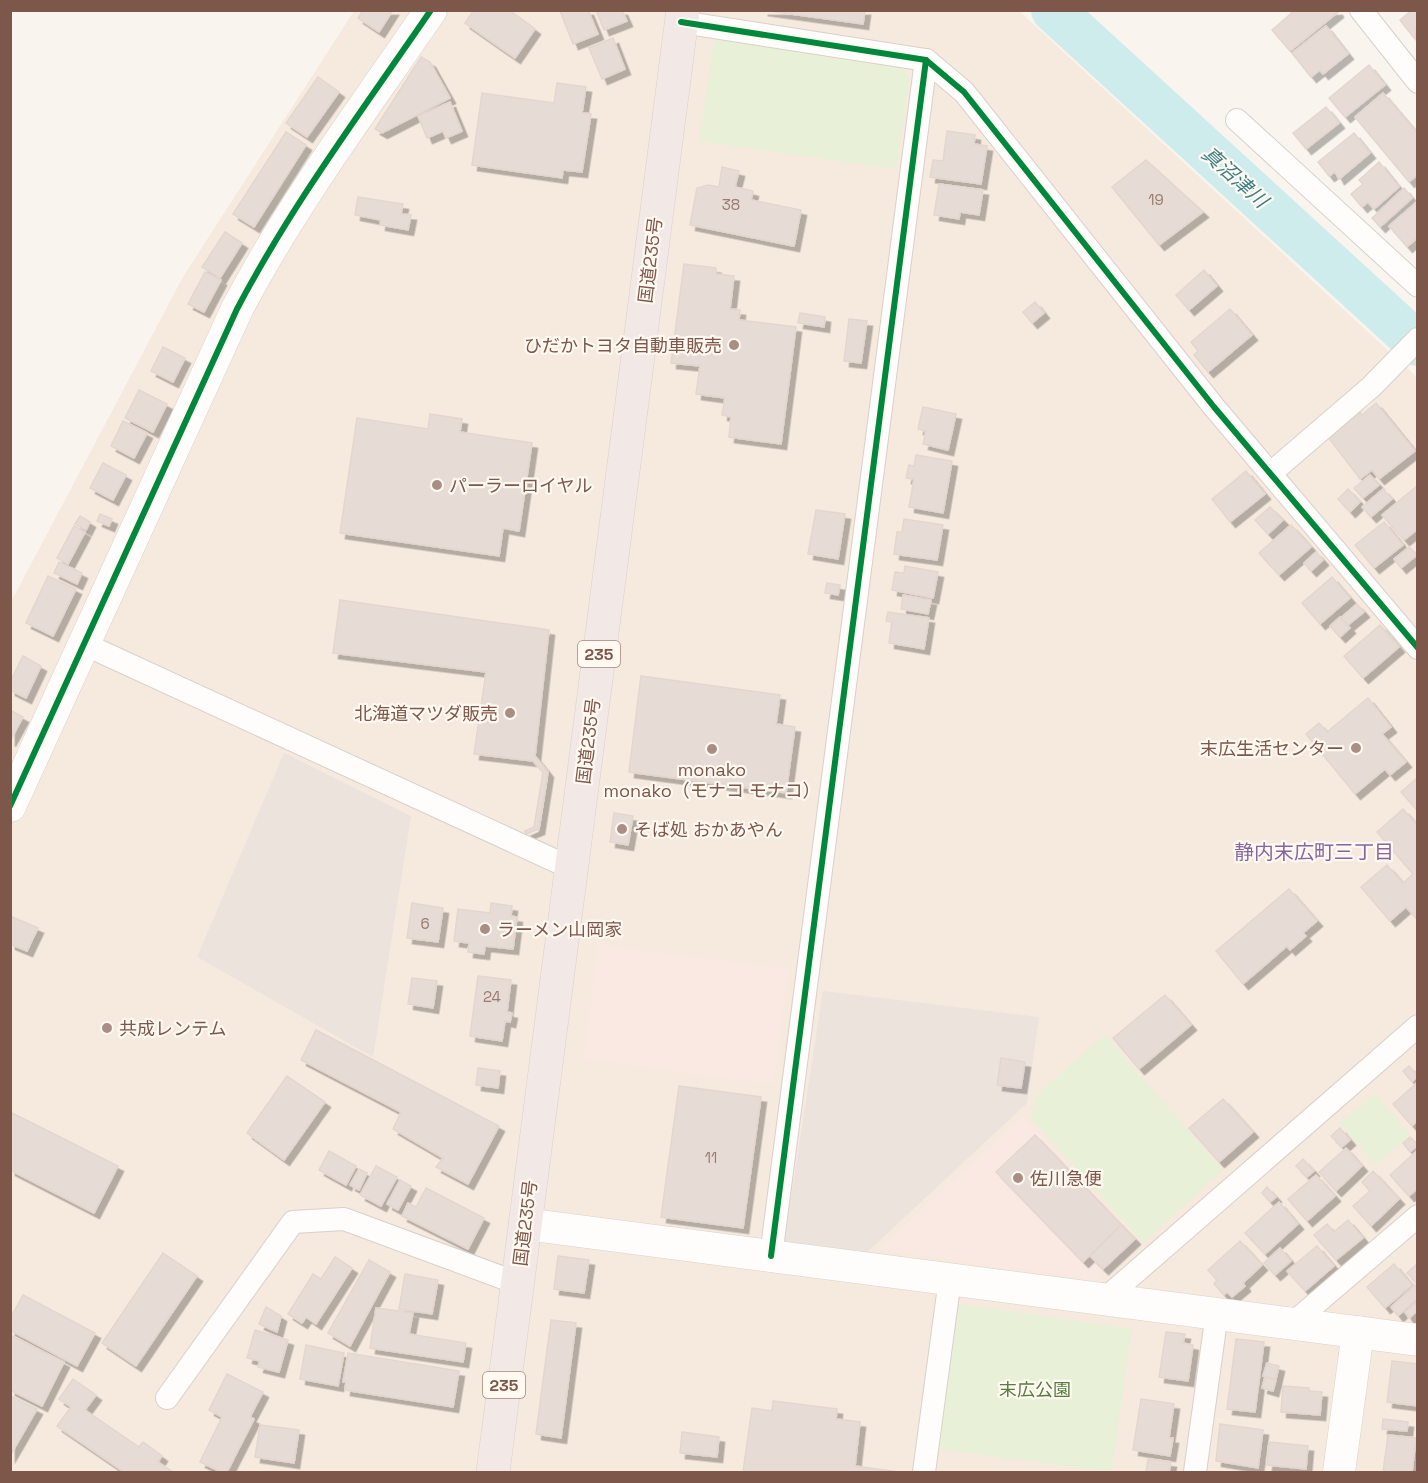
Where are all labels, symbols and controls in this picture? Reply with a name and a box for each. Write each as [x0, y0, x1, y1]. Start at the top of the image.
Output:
water label: 真沼津川 [1197, 141, 1275, 215]
house number: 19 [1148, 190, 1164, 209]
house number: 38 [722, 195, 740, 214]
street label: 国道235号 [633, 216, 667, 304]
place label: ひだかトヨタ自動車販売 [524, 334, 722, 357]
marker: ひだかトヨタ自動車販売 [727, 338, 741, 352]
place label: パーラーロイヤル [449, 474, 592, 497]
marker: パーラーロイヤル [430, 478, 444, 492]
road number: 235 [578, 641, 620, 667]
street label: 国道235号 [571, 697, 605, 785]
place label: 北海道マツダ販売 [354, 702, 498, 725]
marker: 北海道マツダ販売 [503, 706, 517, 720]
place label: 末広生活センター [1200, 737, 1344, 760]
marker: 末広生活センター [1349, 741, 1363, 755]
marker: monako monako（モナコ モナコ） [705, 742, 719, 756]
place label: monako monako（モナコ モナコ） [604, 758, 820, 802]
place label: そば処 おかあやん [634, 818, 783, 841]
marker: そば処 おかあやん [615, 822, 629, 836]
district label: 静内末広町三丁目 [1234, 839, 1394, 865]
house number: 6 [420, 914, 430, 933]
place label: ラーメン山岡家 [497, 918, 622, 941]
marker: ラーメン山岡家 [478, 922, 492, 936]
house number: 24 [483, 987, 501, 1006]
place label: 共成レンテム [119, 1017, 226, 1040]
marker: 共成レンテム [100, 1021, 114, 1035]
house number: 11 [705, 1148, 717, 1167]
place label: 佐川急便 [1030, 1167, 1102, 1190]
marker: 佐川急便 [1011, 1171, 1025, 1185]
street label: 国道235号 [508, 1179, 542, 1267]
road number: 235 [483, 1372, 525, 1398]
park label: 末広公園 [999, 1378, 1071, 1401]

